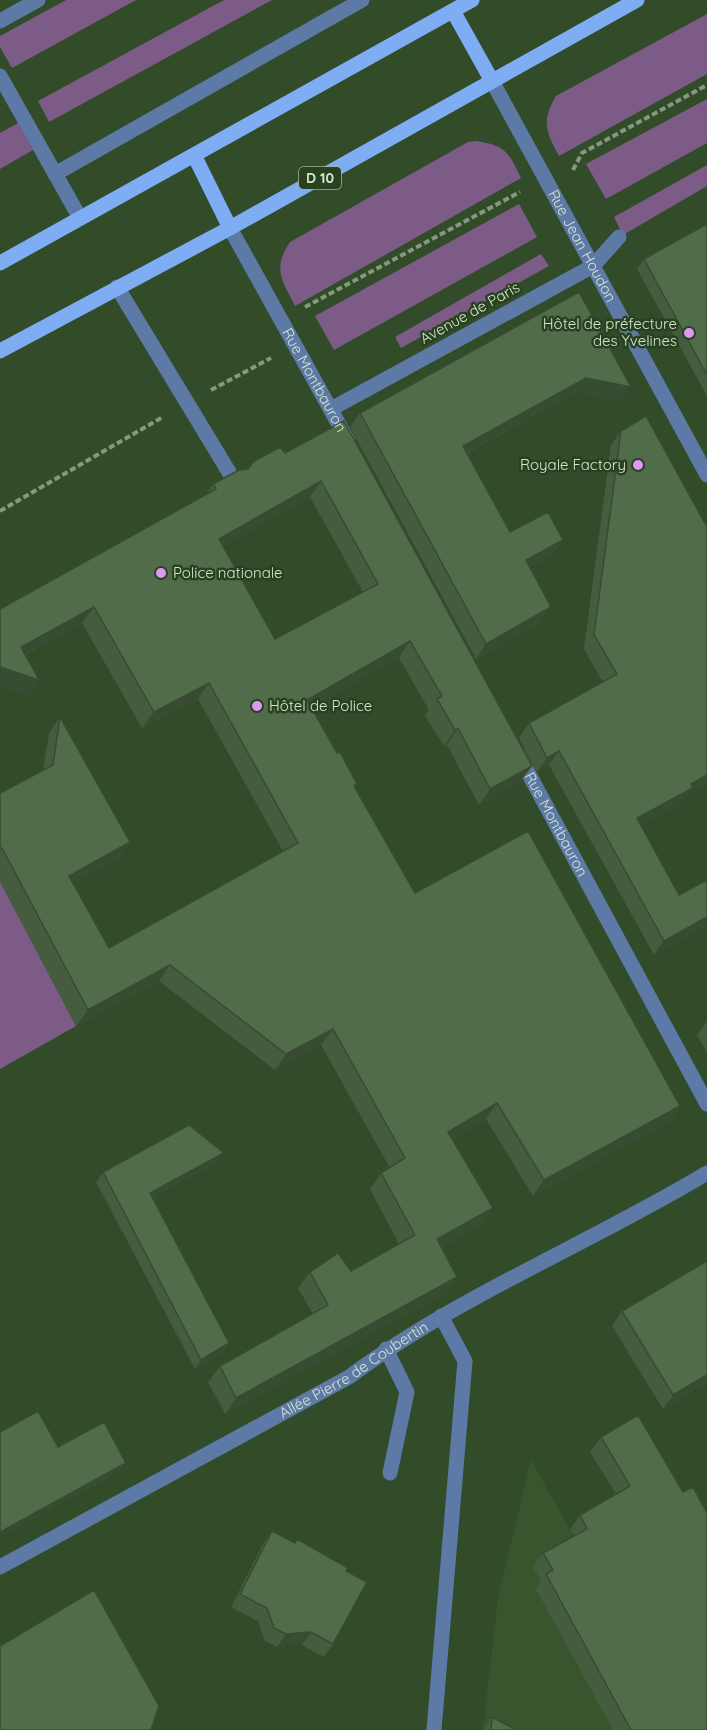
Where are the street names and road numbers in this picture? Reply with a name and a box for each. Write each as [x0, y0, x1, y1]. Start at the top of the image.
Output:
road number: D 10 [299, 167, 341, 189]
street label: Rue Jean Houdon [544, 186, 621, 305]
street label: Avenue de Paris [417, 277, 523, 348]
street label: Rue Montbauron [278, 325, 351, 435]
street label: Rue Montbauron [521, 769, 592, 880]
street label: Allée Pierre de Coubertin [276, 1317, 431, 1422]

